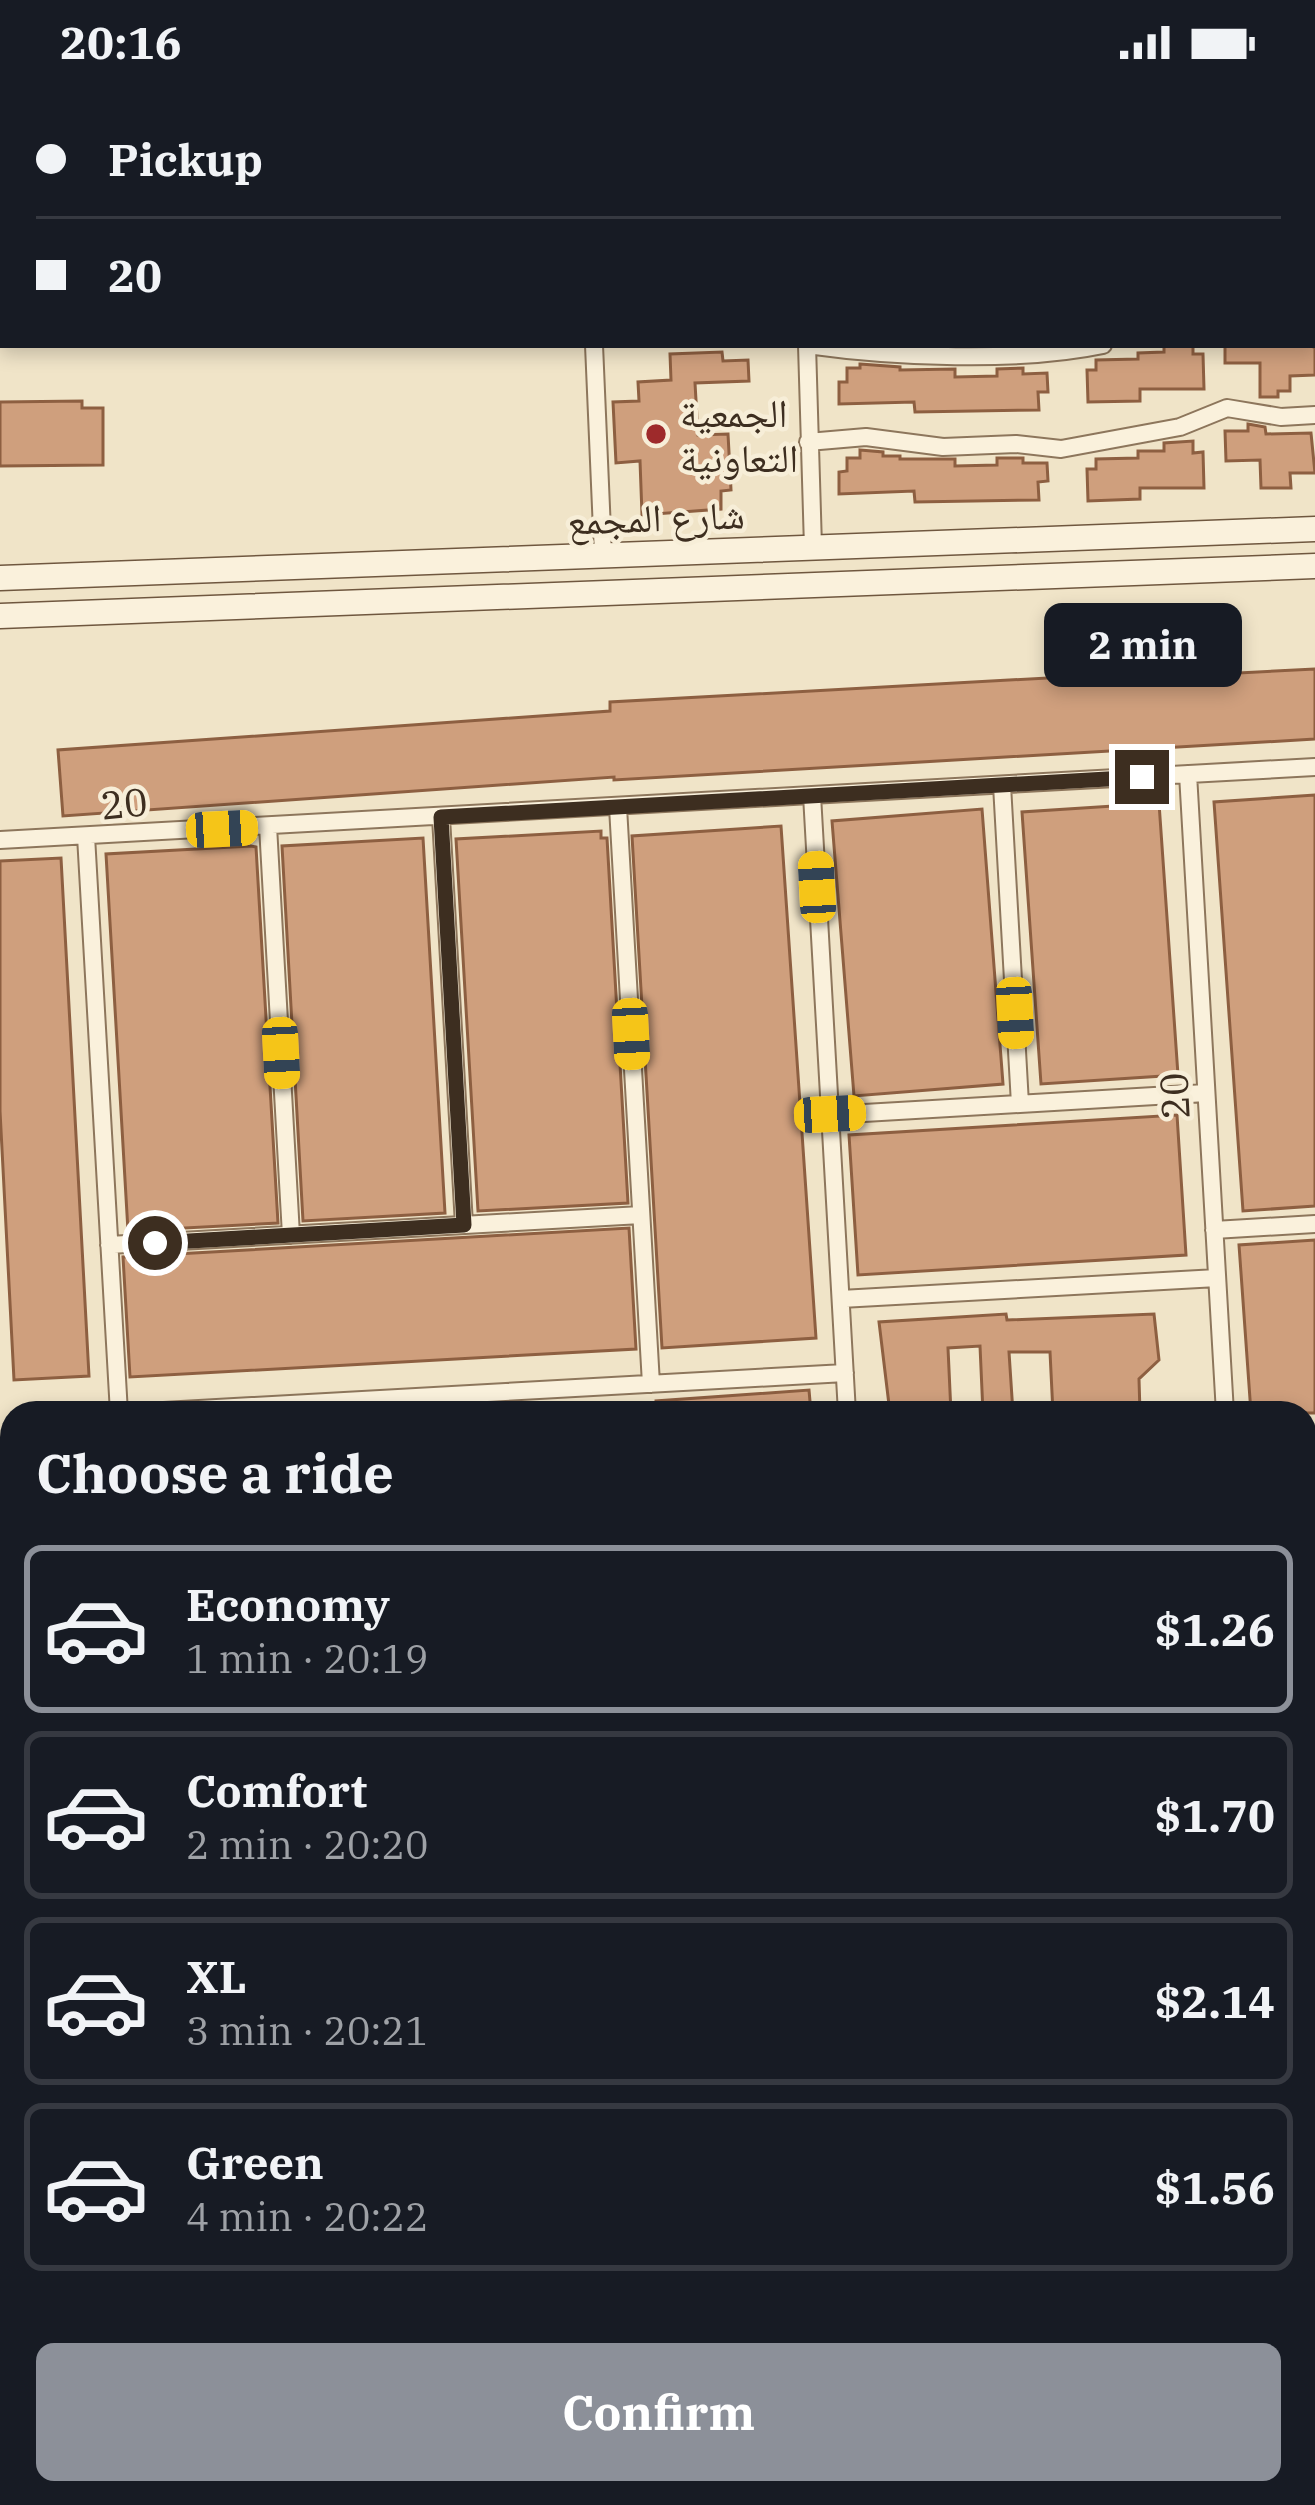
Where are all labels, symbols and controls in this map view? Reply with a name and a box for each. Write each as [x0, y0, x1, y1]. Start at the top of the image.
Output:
text: 20:16 [60, 13, 182, 71]
text: Pickup [108, 130, 263, 188]
text: 20 [108, 246, 162, 304]
place label: الجمعية التعاونية [680, 387, 798, 483]
marker: الجمعية التعاونية [643, 421, 669, 447]
street label: شارع المجمع [566, 488, 746, 547]
callout: 2 min [1043, 603, 1241, 687]
text: 2 min [1088, 619, 1198, 670]
route end [1115, 750, 1169, 804]
street label: 20 [98, 775, 150, 831]
car [185, 809, 259, 849]
car [797, 850, 837, 924]
car [995, 976, 1035, 1050]
car [611, 997, 651, 1071]
car [261, 1016, 301, 1090]
street label: 20 [1147, 1071, 1201, 1121]
car [793, 1094, 867, 1134]
route start [128, 1216, 182, 1270]
text: Choose a ride [36, 1438, 394, 1508]
icon: car [42, 1575, 150, 1683]
text: Economy [186, 1575, 390, 1633]
text: $1.26 [1155, 1600, 1275, 1658]
text: 1 min · 20:19 [186, 1633, 428, 1684]
icon: car [42, 1761, 150, 1869]
text: Comfort [186, 1761, 367, 1819]
text: $1.70 [1155, 1786, 1275, 1844]
text: 2 min · 20:20 [186, 1819, 428, 1870]
icon: car [42, 1947, 150, 2055]
text: XL [186, 1947, 247, 2005]
text: $2.14 [1155, 1972, 1275, 2030]
text: 3 min · 20:21 [186, 2005, 428, 2056]
icon: car [42, 2133, 150, 2241]
text: Green [186, 2133, 324, 2191]
text: $1.56 [1155, 2158, 1275, 2216]
text: 4 min · 20:22 [186, 2191, 428, 2242]
button: Confirm [36, 2343, 1281, 2481]

